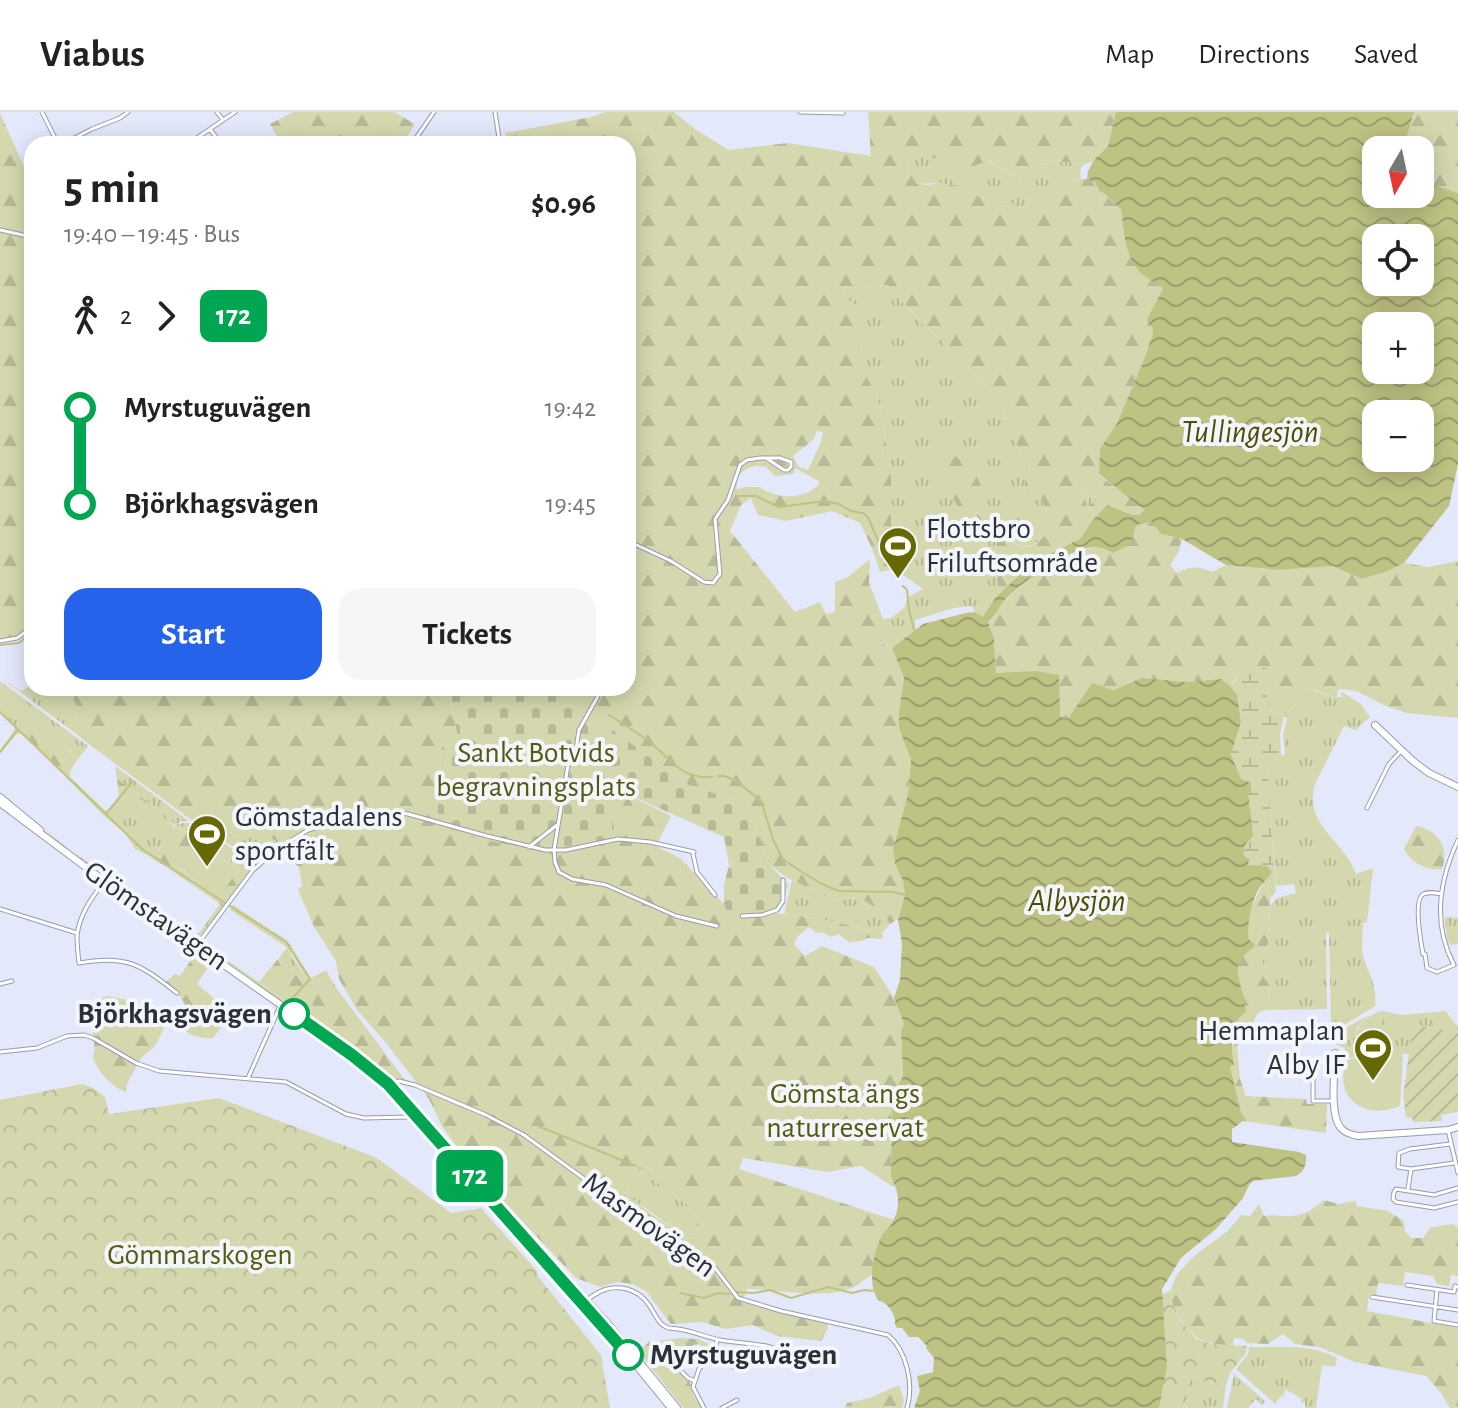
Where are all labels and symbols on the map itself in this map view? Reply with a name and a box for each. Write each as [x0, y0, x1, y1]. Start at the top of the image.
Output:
north arrow [1362, 136, 1434, 208]
water label: Tullingesjön [1181, 416, 1319, 448]
place label: Flottsbro Friluftsområde [926, 514, 1098, 578]
sports icon: Flottsbro Friluftsområde [877, 525, 919, 580]
park label: Sankt Botvids begravningsplats [436, 738, 636, 802]
place label: Gömstadalens sportfält [235, 802, 403, 866]
sports icon: Gömstadalens sportfält [186, 813, 228, 868]
street label: Glömstavägen [79, 856, 233, 976]
water label: Albysjön [1027, 885, 1126, 917]
place label: Björkhagsvägen [77, 999, 272, 1029]
marker: Björkhagsvägen [279, 999, 309, 1029]
place label: Hemmaplan Alby IF [1198, 1016, 1346, 1080]
sports icon: Hemmaplan Alby IF [1352, 1027, 1394, 1082]
park label: Gömsta ängs naturreservat [766, 1079, 924, 1143]
line badge: 172 [424, 1150, 516, 1202]
street label: Masmovägen [577, 1167, 721, 1283]
park label: Gömmarskogen [107, 1240, 293, 1270]
marker: Myrstuguvägen [613, 1340, 643, 1370]
place label: Myrstuguvägen [650, 1340, 837, 1370]

